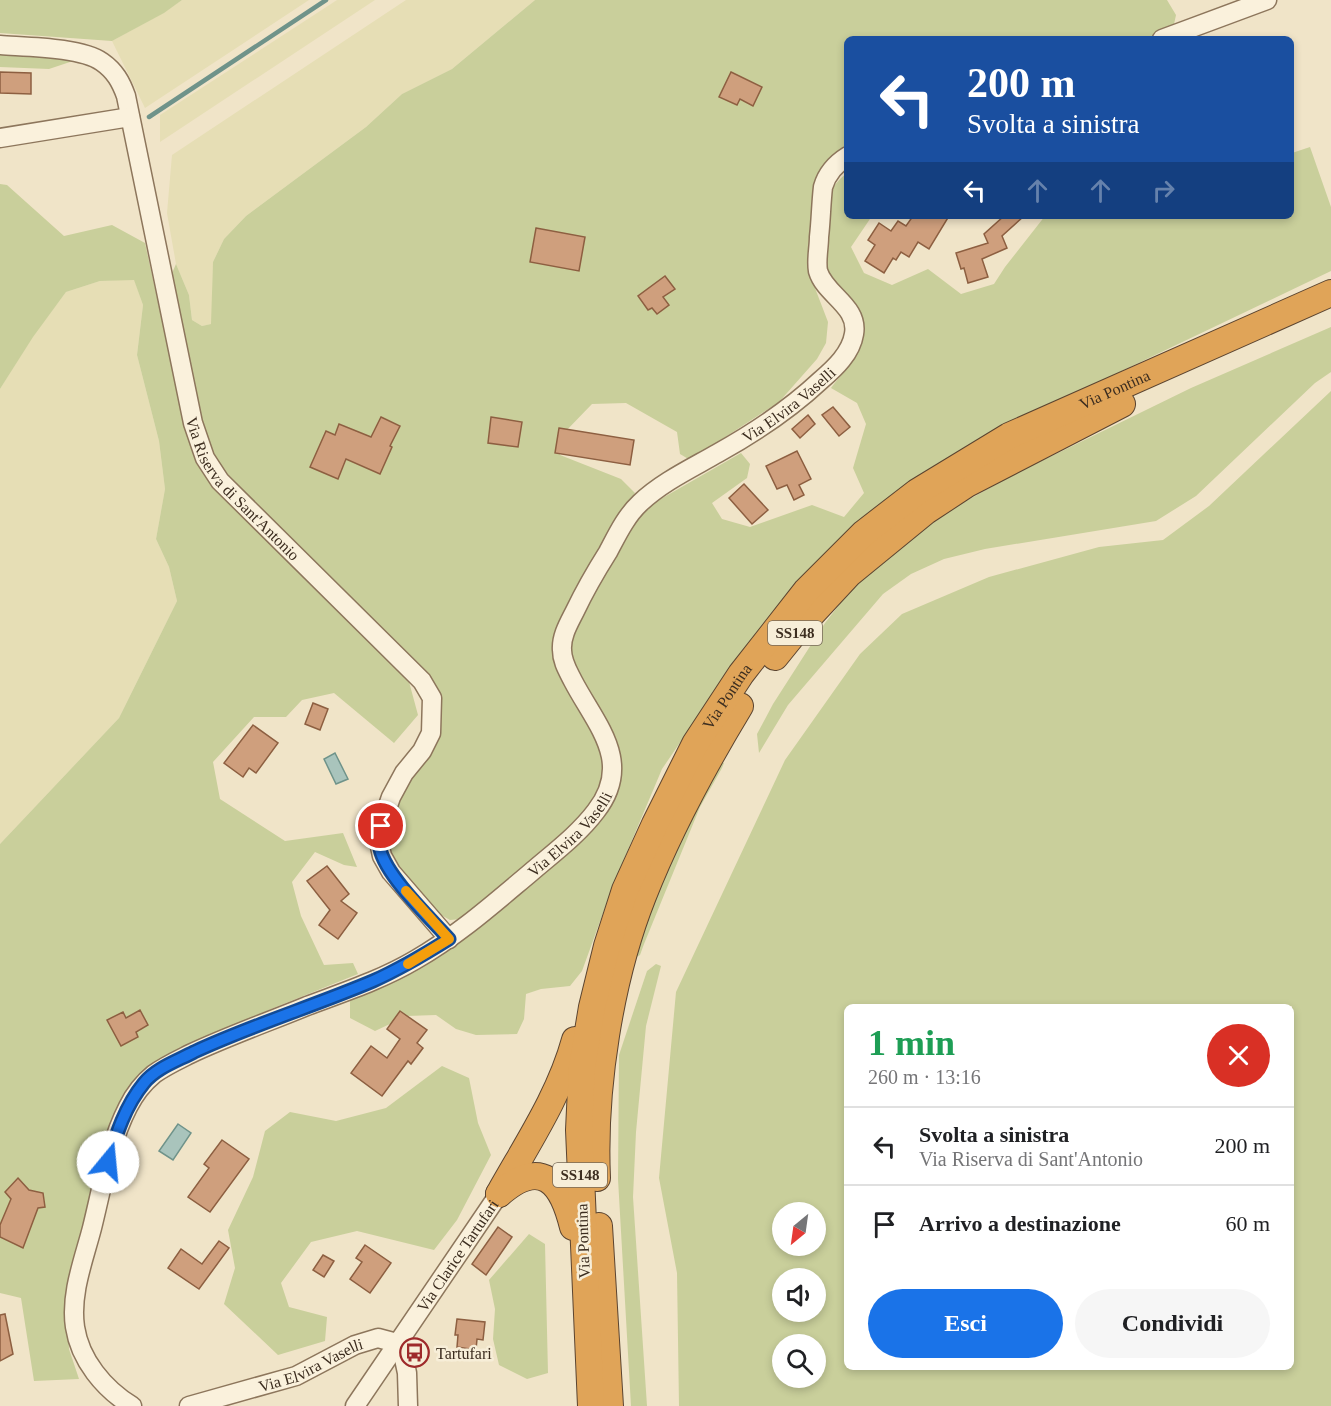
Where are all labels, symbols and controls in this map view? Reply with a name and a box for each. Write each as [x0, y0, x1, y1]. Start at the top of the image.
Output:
icon: left [868, 60, 946, 138]
text: 200 m [967, 60, 1076, 106]
text: Svolta a sinistra [967, 109, 1139, 139]
icon: left [958, 174, 991, 207]
icon: ahead [1021, 174, 1054, 207]
icon: ahead [1084, 174, 1117, 207]
icon: right [1147, 174, 1180, 207]
street label: Via Elvira Vaselli [739, 363, 839, 445]
street label: Via Pontina [1077, 366, 1152, 412]
street label: Via Riserva di Sant'Antonio [183, 415, 303, 564]
road number: SS148 [768, 621, 822, 645]
street label: Via Pontina [699, 660, 754, 732]
street label: Via Elvira Vaselli [524, 789, 615, 880]
pin [355, 800, 406, 851]
icon: arrive [364, 809, 397, 842]
text: 1 min [868, 1023, 955, 1063]
button: close [1207, 1024, 1270, 1087]
text: 260 m · 13:16 [868, 1066, 981, 1088]
text: Svolta a sinistra [919, 1122, 1069, 1147]
position arrow [76, 1130, 140, 1194]
icon: left [868, 1130, 901, 1163]
text: 200 m [1214, 1133, 1270, 1158]
text: Via Riserva di Sant'Antonio [919, 1148, 1143, 1170]
road number: SS148 [553, 1163, 607, 1187]
street label: Via Clarice Tartufari [413, 1196, 502, 1315]
north arrow [772, 1202, 826, 1256]
map controls [772, 1202, 826, 1388]
street label: Via Pontina [573, 1203, 593, 1279]
icon: arrive [868, 1208, 901, 1241]
text: Arrivo a destinazione [919, 1211, 1121, 1236]
text: 60 m [1225, 1211, 1270, 1236]
button: sound [772, 1268, 826, 1322]
button: Esci [868, 1289, 1063, 1358]
button: Condividi [1075, 1289, 1270, 1358]
button: search [772, 1334, 826, 1388]
street label: Via Elvira Vaselli [257, 1335, 365, 1395]
bus stop icon: Tartufari [399, 1337, 431, 1369]
place label: Tartufari [436, 1345, 492, 1362]

